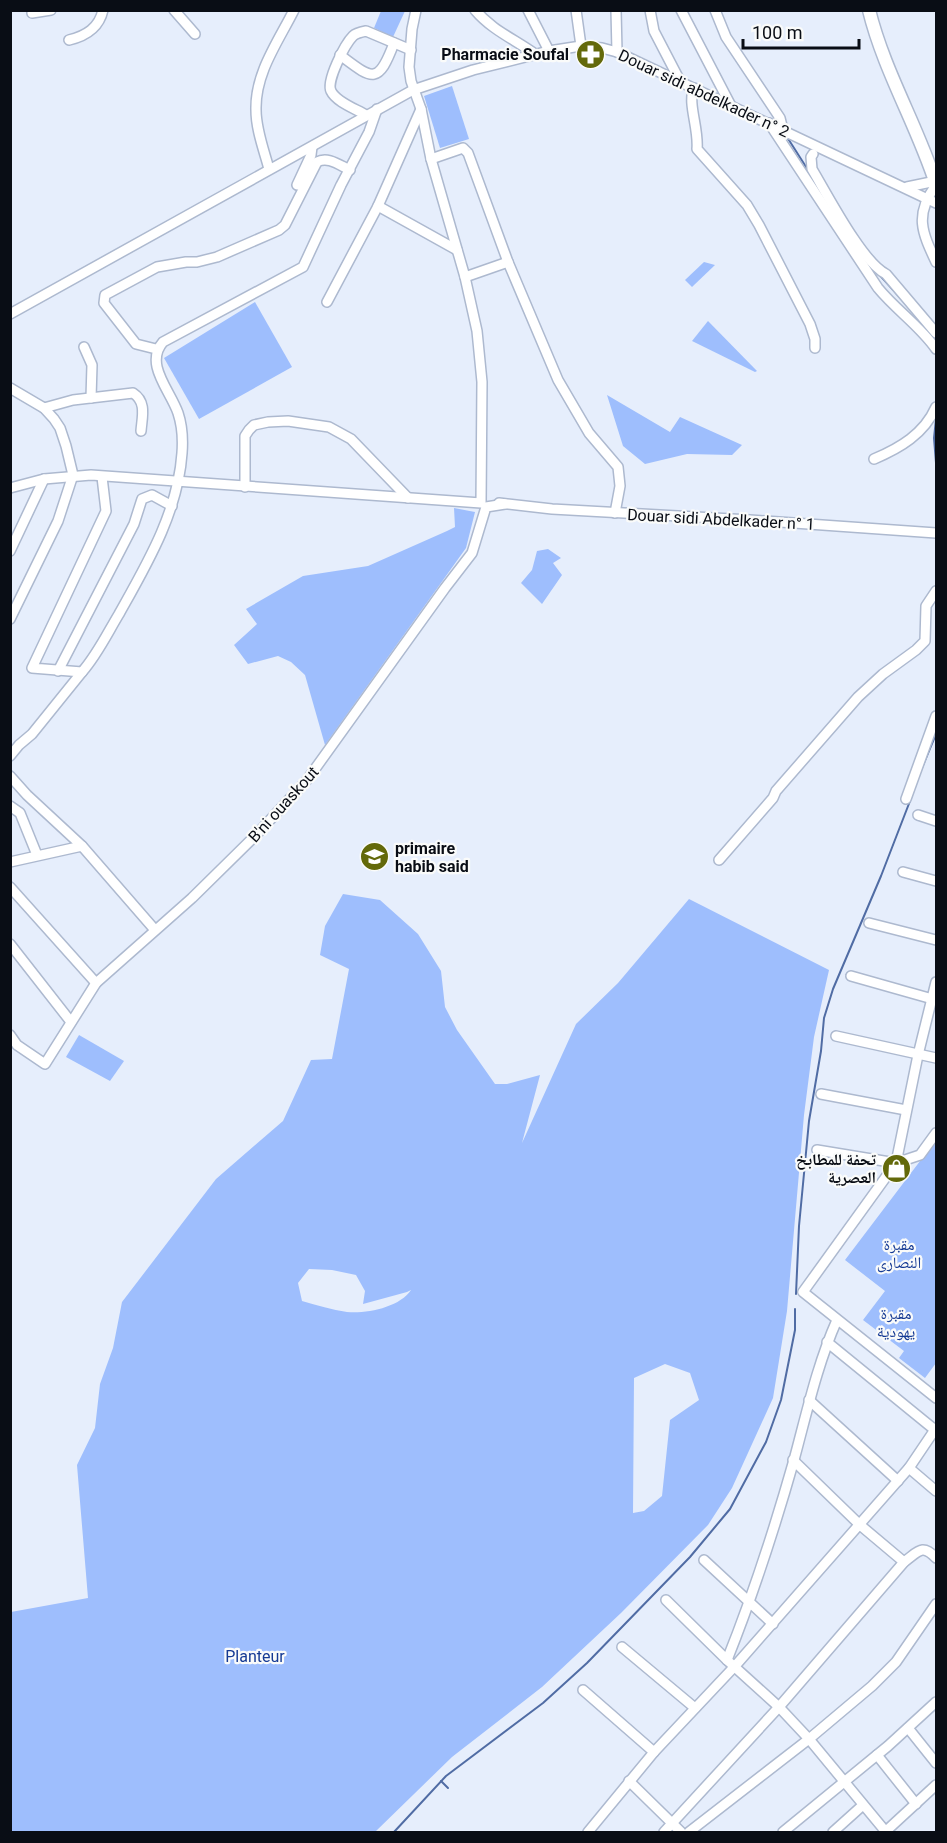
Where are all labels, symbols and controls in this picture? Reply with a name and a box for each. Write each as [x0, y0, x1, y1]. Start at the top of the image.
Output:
scale bar [743, 12, 858, 50]
text: 100 m [752, 22, 803, 43]
pharmacy icon: Pharmacie Soufal [574, 38, 606, 70]
place label: Pharmacie Soufal [441, 45, 569, 64]
street label: Douar sidi abdelkader n° 2 [615, 46, 792, 141]
street label: Douar sidi Abdelkader n° 1 [627, 505, 815, 534]
street label: B'ni ouaskout [244, 762, 322, 846]
place label: primaire habib said [395, 839, 469, 876]
school or university icon: primaire habib said [358, 841, 390, 873]
place label: تحفة للمطابخ العصرية [796, 1150, 877, 1187]
shop icon: تحفة للمطابخ العصرية [881, 1152, 913, 1184]
park label: مقبرة النصارى [877, 1235, 921, 1273]
park label: مقبرة يهودية [877, 1304, 915, 1341]
park label: Planteur [225, 1647, 285, 1666]

